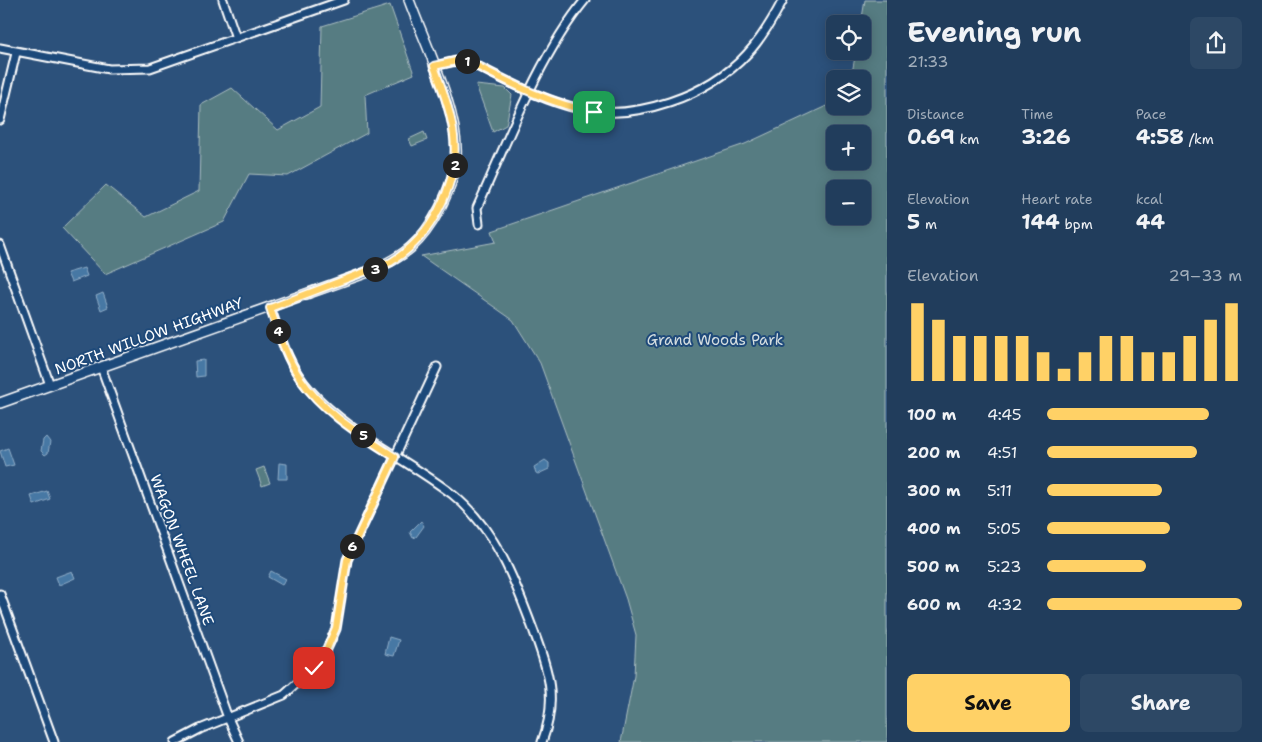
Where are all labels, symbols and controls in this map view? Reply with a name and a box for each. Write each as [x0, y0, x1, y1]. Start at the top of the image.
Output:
text: Evening run [907, 13, 1082, 51]
map controls [826, 15, 871, 225]
button: locate [826, 15, 871, 60]
button: share [1190, 17, 1242, 69]
pin: 1 [454, 48, 480, 74]
text: 21:33 [907, 51, 949, 72]
text: 1 [464, 52, 471, 70]
button: layers [826, 70, 871, 115]
pin [573, 91, 615, 133]
icon: arrive [580, 98, 608, 126]
text: Distance [907, 105, 964, 123]
text: Time [1021, 105, 1053, 123]
text: Pace [1136, 105, 1166, 123]
text: 0.69 [907, 123, 955, 151]
text: 3:26 [1021, 123, 1071, 151]
text: 4:58 [1136, 123, 1184, 151]
button: + [826, 125, 871, 170]
text: km [955, 130, 979, 148]
text: /km [1184, 130, 1214, 148]
pin: 2 [442, 152, 468, 178]
text: 2 [451, 156, 460, 174]
button: − [826, 180, 871, 225]
text: Elevation [907, 190, 970, 208]
text: Heart rate [1021, 190, 1093, 208]
text: kcal [1136, 190, 1163, 208]
text: 5 [907, 208, 920, 236]
text: 144 [1021, 208, 1060, 236]
text: 44 [1136, 208, 1165, 236]
text: m [920, 215, 937, 233]
text: bpm [1060, 215, 1093, 233]
pin: 3 [362, 256, 388, 282]
text: 3 [371, 260, 380, 278]
text: Elevation [907, 265, 979, 286]
text: 29–33 m [1169, 265, 1242, 286]
street label: NORTH WILLOW HIGHWAY [52, 293, 246, 379]
pin: 4 [266, 318, 290, 344]
text: 4 [274, 322, 283, 340]
park label: Grand Woods Park [647, 330, 783, 350]
text: 100 m [907, 404, 956, 425]
text: 4:45 [987, 404, 1022, 425]
pin: 5 [350, 422, 376, 448]
text: 5 [359, 426, 368, 444]
text: 200 m [907, 442, 960, 463]
text: 4:51 [987, 442, 1017, 463]
street label: WAGON WHEEL LANE [145, 472, 219, 628]
text: 300 m [907, 480, 961, 501]
text: 5:11 [987, 480, 1012, 501]
text: 400 m [907, 518, 961, 539]
text: 5:05 [987, 518, 1021, 539]
pin: 6 [340, 534, 364, 558]
text: 6 [348, 537, 357, 555]
text: 500 m [907, 556, 959, 577]
text: 5:23 [987, 556, 1021, 577]
text: 600 m [907, 594, 961, 615]
text: 4:32 [987, 594, 1022, 615]
pin [293, 647, 335, 689]
icon: check [300, 654, 328, 682]
button: Save [907, 674, 1070, 732]
button: Share [1080, 674, 1242, 732]

